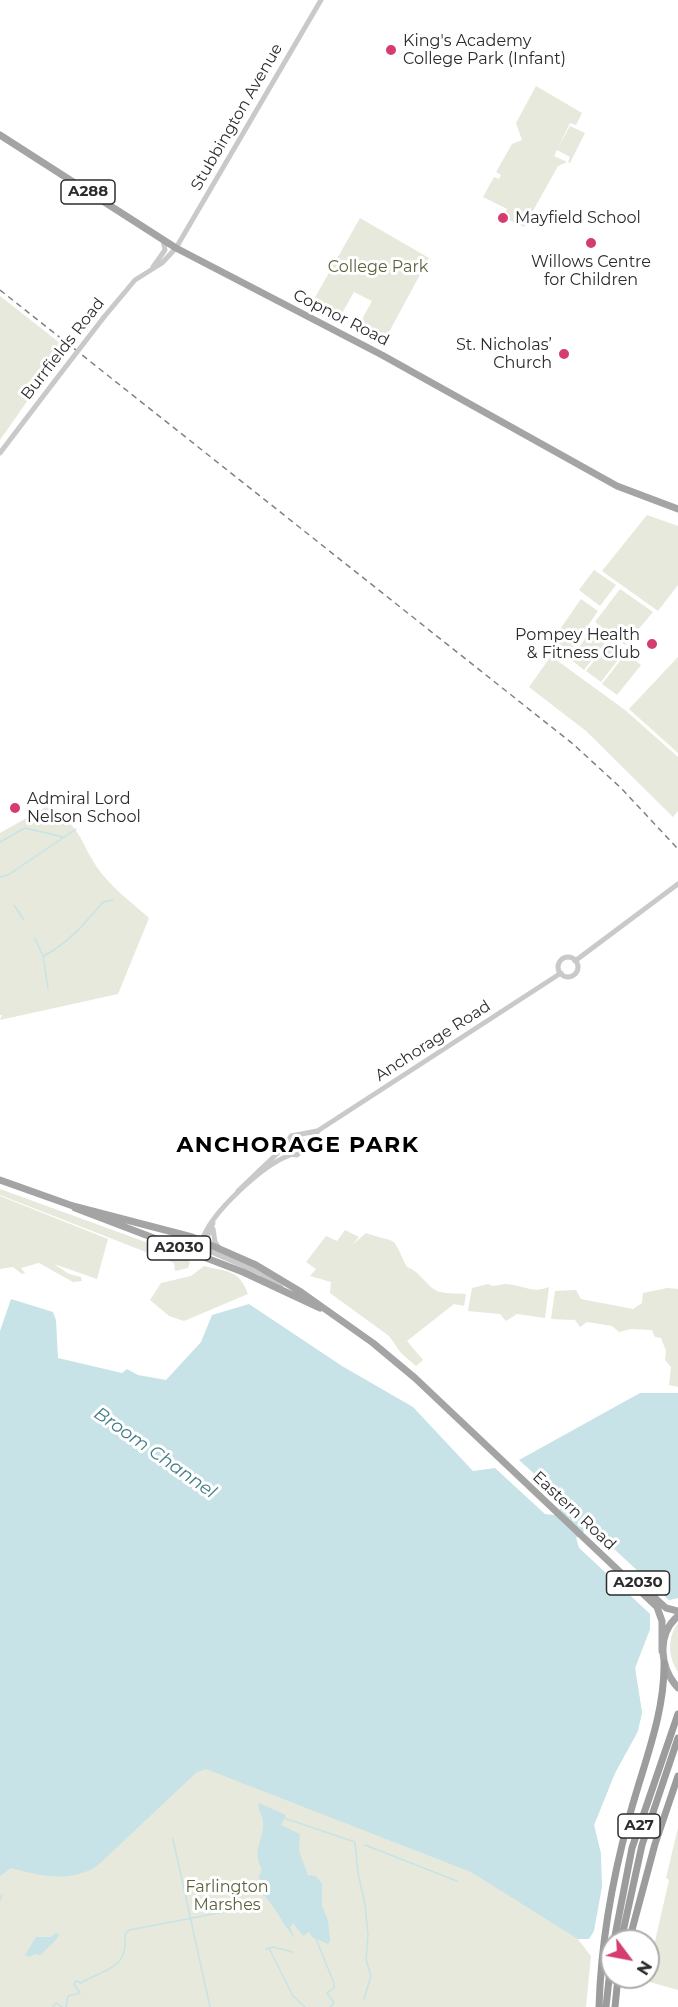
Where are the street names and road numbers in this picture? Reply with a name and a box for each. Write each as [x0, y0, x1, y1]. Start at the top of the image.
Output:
street label: Stubbington Avenue [187, 40, 287, 194]
road number: A288 [61, 180, 115, 204]
street label: Copnor Road [290, 286, 392, 350]
street label: Burrfields Road [17, 294, 109, 404]
street label: Anchorage Road [372, 996, 494, 1086]
road number: A2030 [148, 1236, 210, 1260]
street label: Eastern Road [528, 1468, 620, 1554]
road number: A2030 [606, 1571, 670, 1595]
road number: A27 [618, 1814, 660, 1838]

